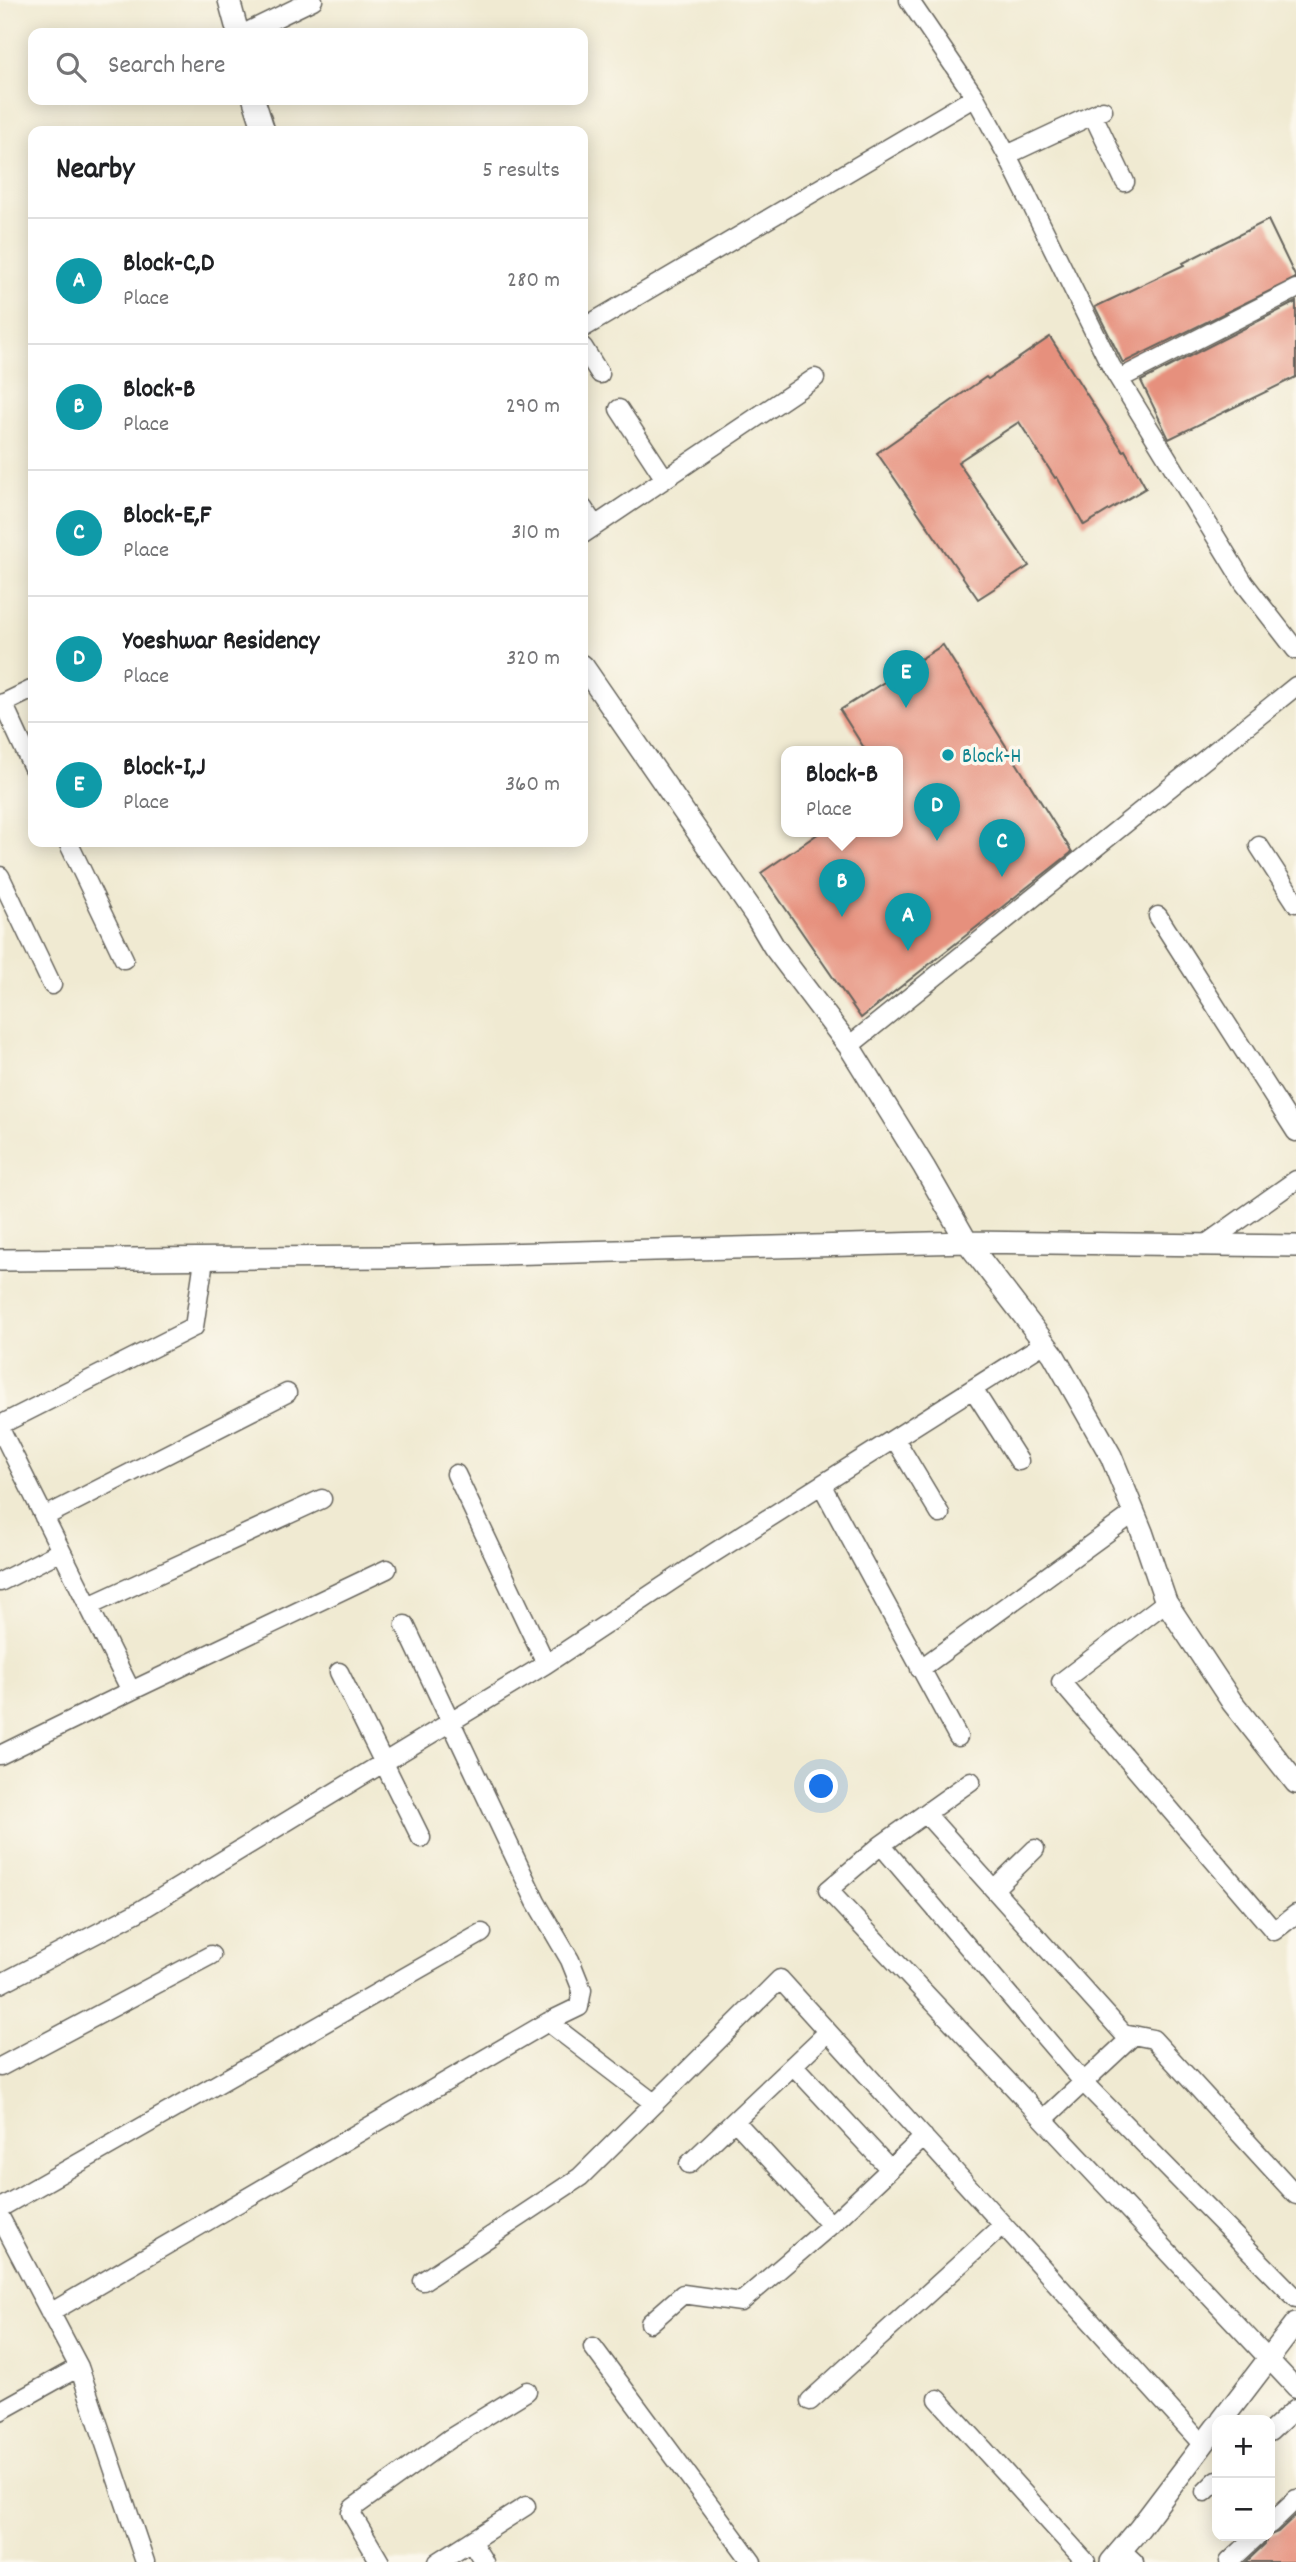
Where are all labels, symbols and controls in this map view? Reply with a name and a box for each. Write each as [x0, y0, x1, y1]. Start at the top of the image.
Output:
search box [28, 28, 588, 105]
icon: search [52, 48, 90, 86]
text: Search here [108, 48, 226, 85]
text: Nearby [56, 150, 134, 193]
text: 5 results [482, 155, 560, 188]
text: Block-C,D [123, 246, 214, 283]
text: A [73, 265, 85, 298]
text: 280 m [507, 265, 560, 298]
text: Place [123, 283, 169, 316]
text: Block-B [123, 372, 195, 409]
text: B [74, 391, 84, 424]
text: 290 m [506, 391, 560, 424]
text: Place [123, 409, 169, 442]
text: Block-E,F [123, 498, 211, 535]
text: C [73, 517, 85, 550]
text: 310 m [511, 517, 560, 550]
text: Place [123, 535, 169, 568]
text: Yoeshwar Residency [123, 624, 319, 661]
text: D [73, 643, 85, 676]
text: 320 m [506, 643, 560, 676]
pin: E [883, 650, 929, 708]
text: Place [123, 661, 169, 694]
place label: Block-H [962, 743, 1021, 773]
popup [781, 746, 903, 837]
marker: Block-H [940, 747, 956, 763]
text: Block-I,J [123, 750, 206, 787]
text: Block-B [806, 757, 878, 794]
text: E [74, 769, 84, 802]
text: 360 m [505, 769, 560, 802]
pin: D [914, 783, 960, 841]
text: Place [123, 787, 169, 820]
text: Place [806, 794, 852, 827]
pin: C [979, 819, 1025, 877]
pin: B [819, 859, 865, 917]
pin: A [885, 893, 931, 951]
your location [804, 1769, 838, 1803]
map controls [1212, 2415, 1275, 2541]
button: + [1212, 2415, 1275, 2478]
button: − [1212, 2478, 1275, 2541]

